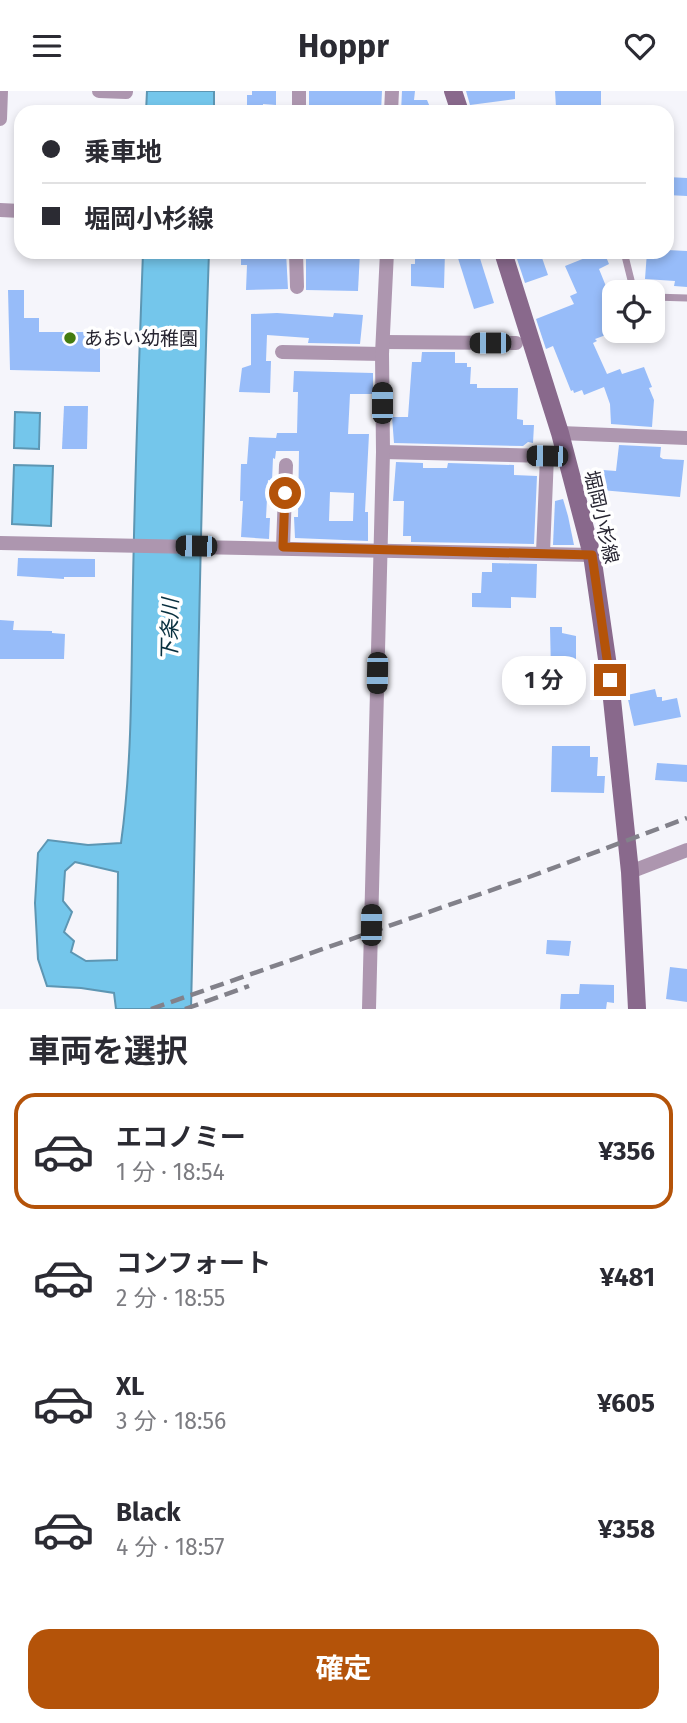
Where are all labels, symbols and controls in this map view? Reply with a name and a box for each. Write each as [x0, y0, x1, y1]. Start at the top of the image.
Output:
icon: menu [28, 27, 66, 65]
text: Hoppr [298, 27, 389, 65]
icon: heart [621, 27, 659, 65]
text: 乗車地 [84, 137, 162, 168]
text: 堀岡小杉線 [84, 204, 214, 235]
map controls [602, 280, 665, 343]
button: locate [602, 280, 665, 343]
place label: あおい幼稚園 [84, 327, 198, 350]
marker: あおい幼稚園 [62, 330, 78, 346]
car [470, 333, 512, 354]
car [372, 382, 393, 424]
car [526, 445, 569, 467]
street label: 堀岡小杉線 [580, 468, 623, 566]
route start [269, 477, 301, 509]
car [175, 535, 218, 557]
water label: 下条川 [156, 596, 184, 662]
car [367, 652, 388, 694]
callout: 1 分 [502, 655, 586, 705]
route end [594, 664, 626, 696]
text: 1 分 [524, 666, 564, 694]
car [361, 904, 382, 946]
text: 車両を選択 [28, 1032, 188, 1070]
icon: car [32, 1120, 95, 1183]
text: エコノミー [116, 1122, 246, 1153]
text: ¥356 [599, 1136, 655, 1167]
text: 1 分 · 18:54 [116, 1158, 225, 1186]
icon: car [32, 1246, 95, 1309]
text: コンフォート [116, 1248, 271, 1279]
text: ¥481 [600, 1262, 655, 1293]
text: 2 分 · 18:55 [116, 1284, 225, 1312]
text: XL [116, 1371, 144, 1402]
icon: car [32, 1372, 95, 1435]
text: ¥605 [597, 1388, 655, 1419]
text: 3 分 · 18:56 [116, 1407, 226, 1435]
text: Black [116, 1497, 181, 1528]
icon: car [32, 1498, 95, 1561]
text: ¥358 [598, 1514, 655, 1545]
text: 4 分 · 18:57 [116, 1533, 224, 1561]
button: 確定 [28, 1629, 659, 1709]

